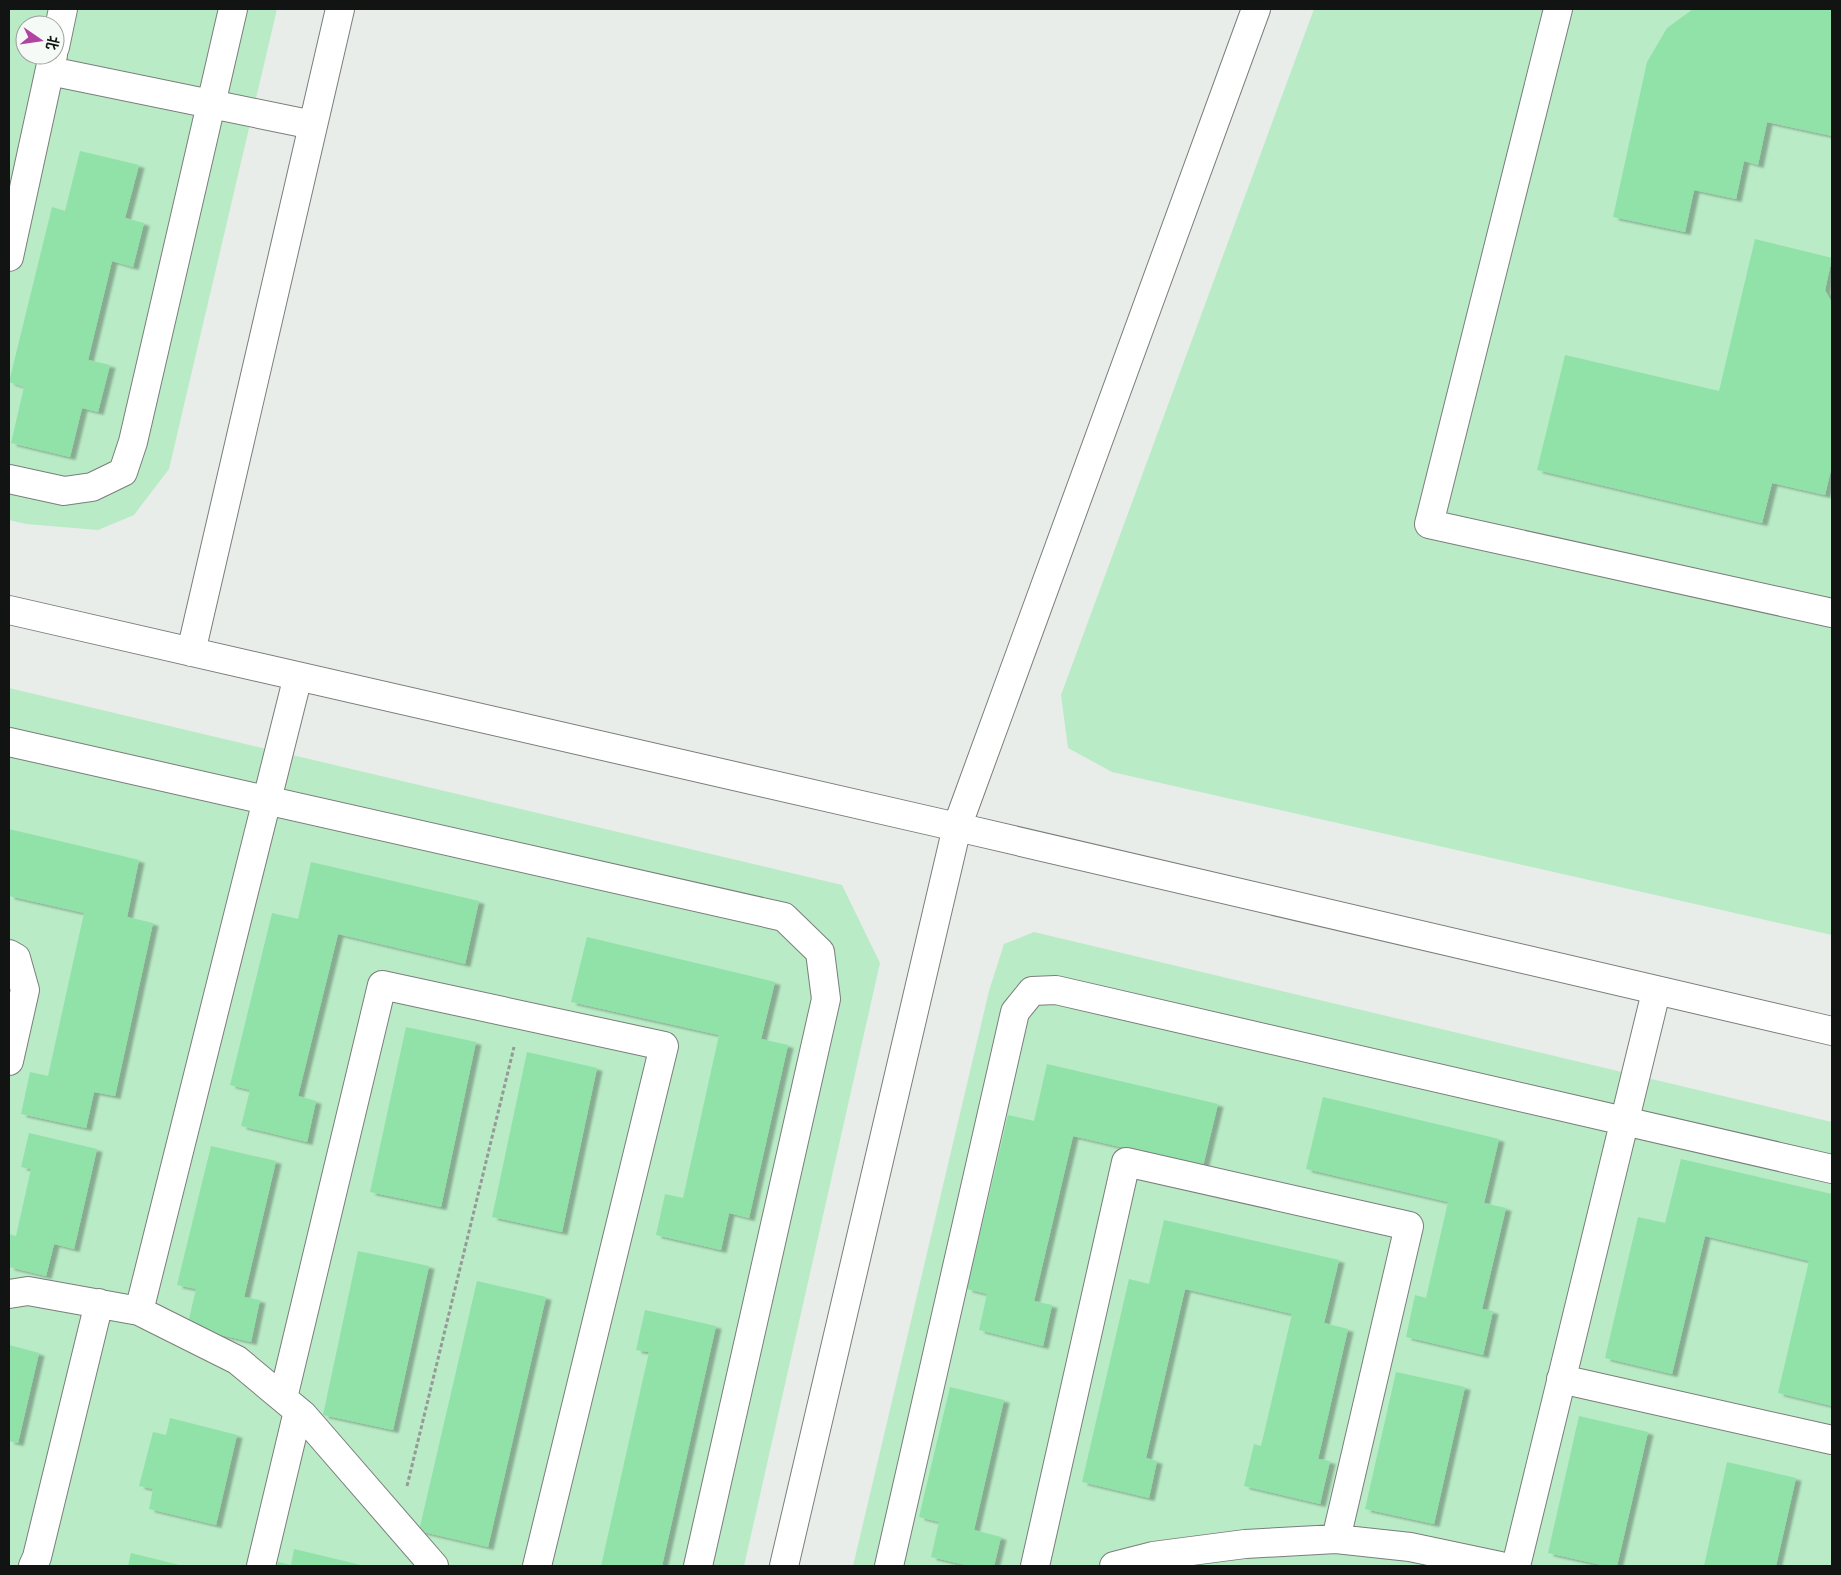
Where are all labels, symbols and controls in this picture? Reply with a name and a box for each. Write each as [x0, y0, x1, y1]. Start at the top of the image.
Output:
north arrow [15, 15, 65, 65]
text: 北 [43, 34, 63, 52]

